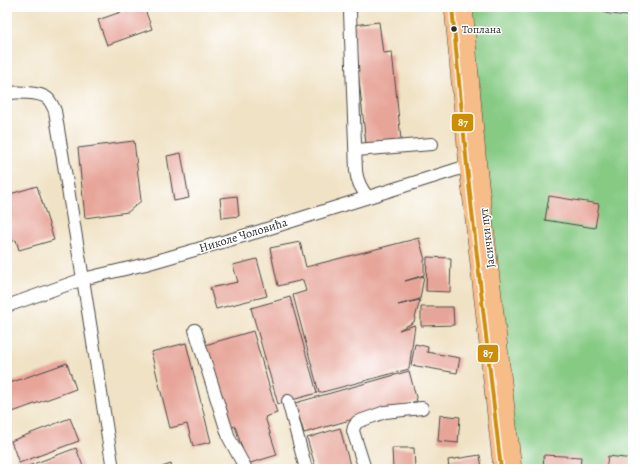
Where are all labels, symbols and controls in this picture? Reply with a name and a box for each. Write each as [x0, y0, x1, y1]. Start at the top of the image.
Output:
place label: Топлана [462, 22, 502, 37]
marker: Топлана [449, 24, 459, 34]
line badge: 87 [451, 113, 474, 132]
text: 87 [458, 115, 468, 130]
street label: Јасички пут [475, 206, 499, 269]
street label: Николе Чоловића [197, 214, 290, 256]
line badge: 87 [477, 344, 499, 363]
text: 87 [483, 346, 493, 361]

